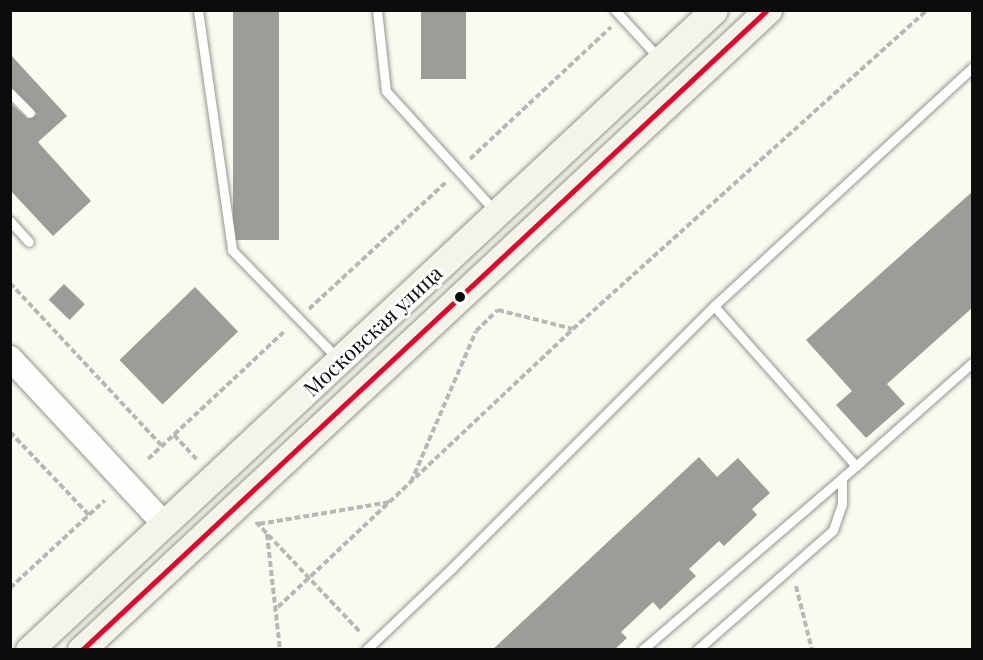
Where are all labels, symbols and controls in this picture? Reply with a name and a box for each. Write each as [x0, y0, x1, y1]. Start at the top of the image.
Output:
street label: Московская улица [298, 259, 446, 401]
unlabelled marker [454, 291, 466, 303]

